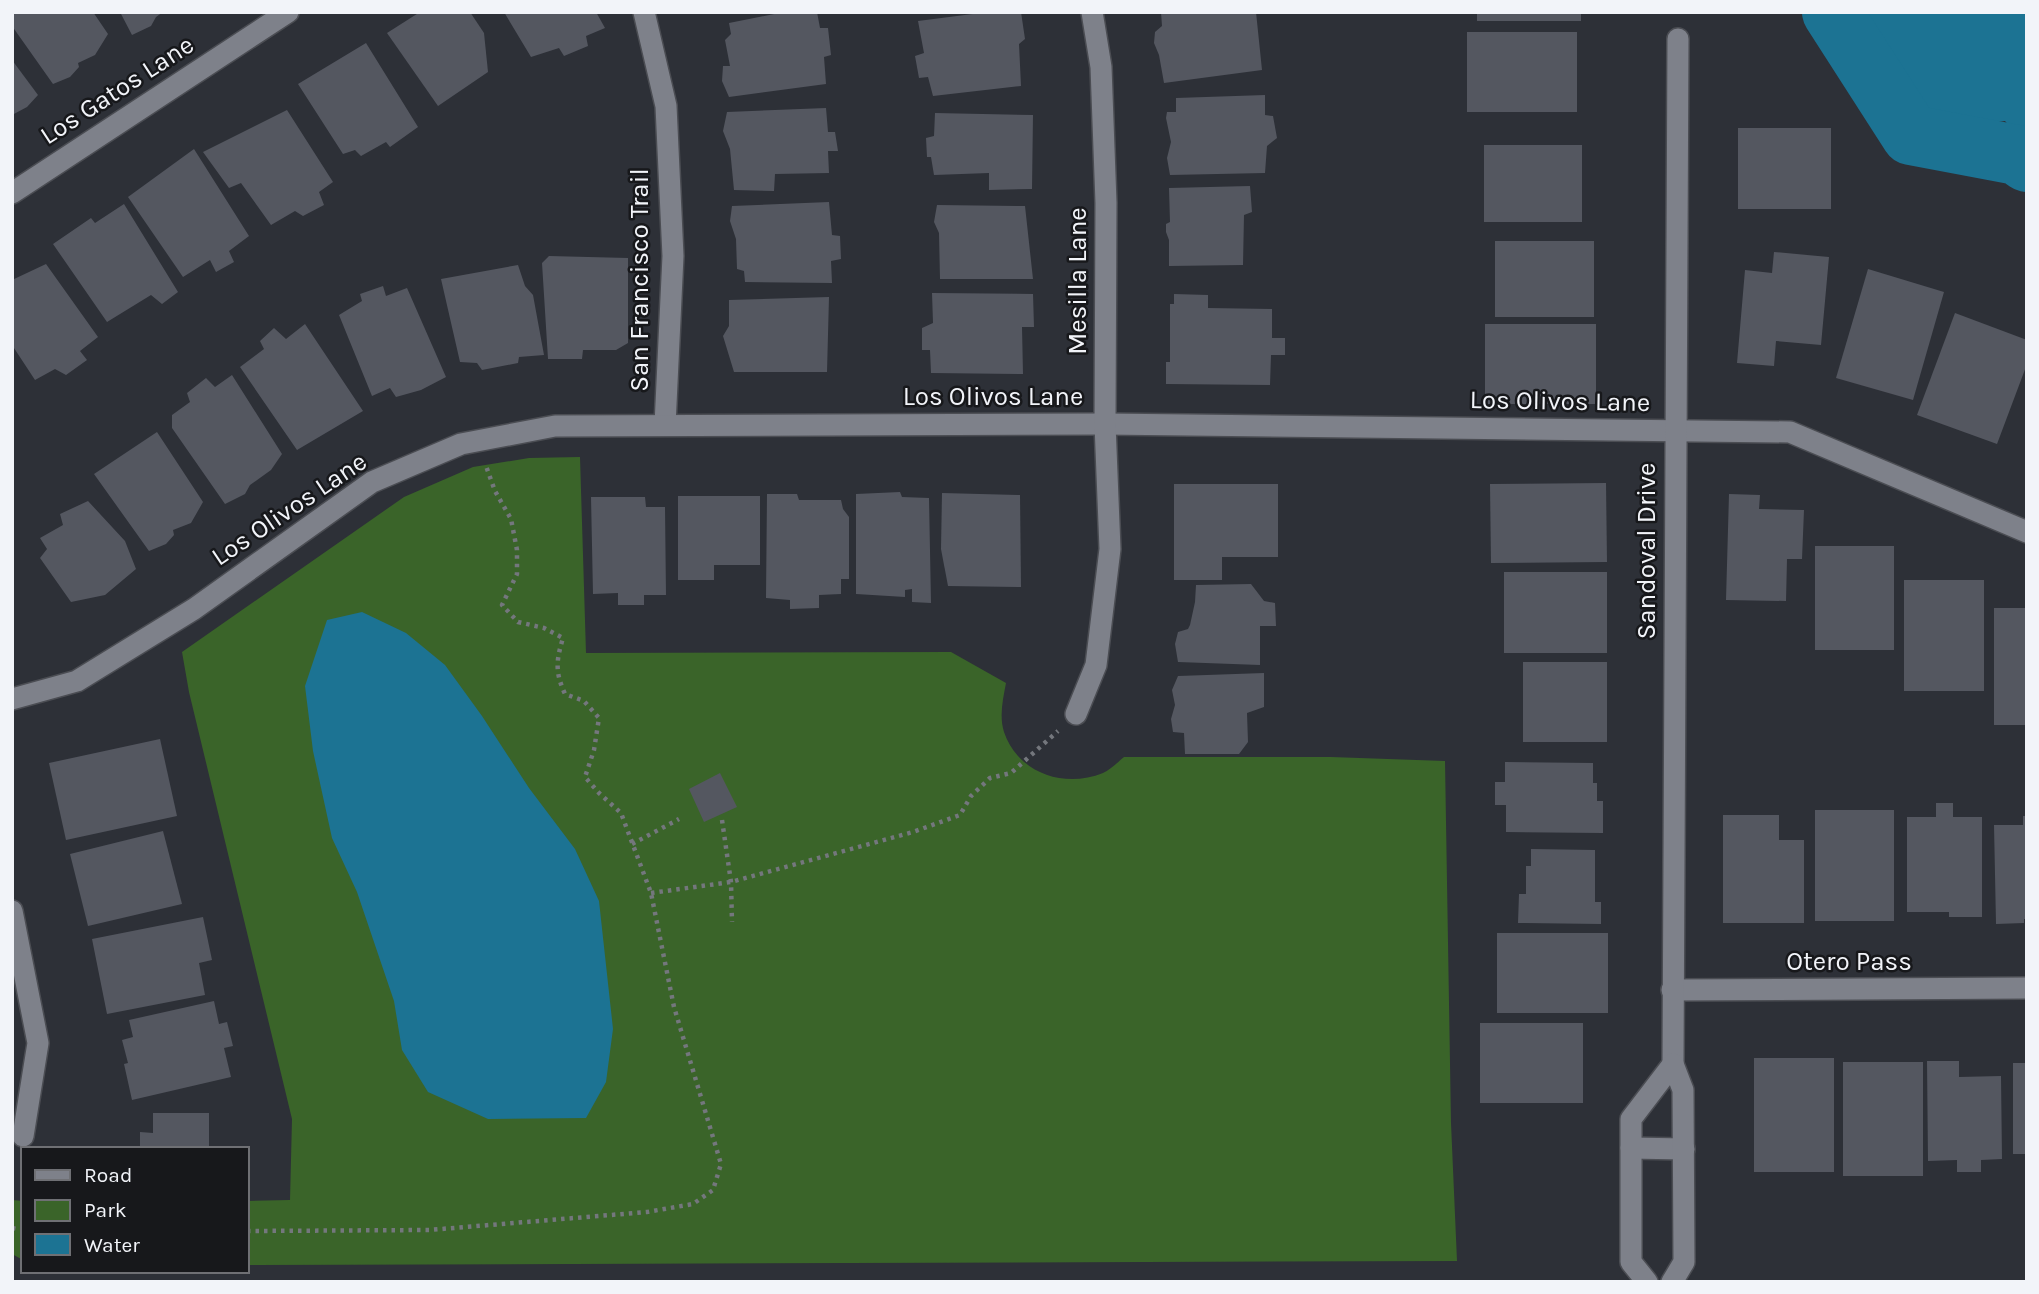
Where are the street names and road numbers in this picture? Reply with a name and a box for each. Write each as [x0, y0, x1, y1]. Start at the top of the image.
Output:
street label: Los Gatos Lane [35, 29, 199, 151]
street label: San Francisco Trail [624, 168, 655, 392]
street label: Mesilla Lane [1062, 207, 1093, 355]
street label: Los Olivos Lane [903, 381, 1083, 412]
street label: Los Olivos Lane [1469, 384, 1651, 418]
street label: Los Olivos Lane [205, 446, 373, 572]
street label: Sandoval Drive [1631, 463, 1662, 639]
street label: Otero Pass [1786, 946, 1912, 977]

